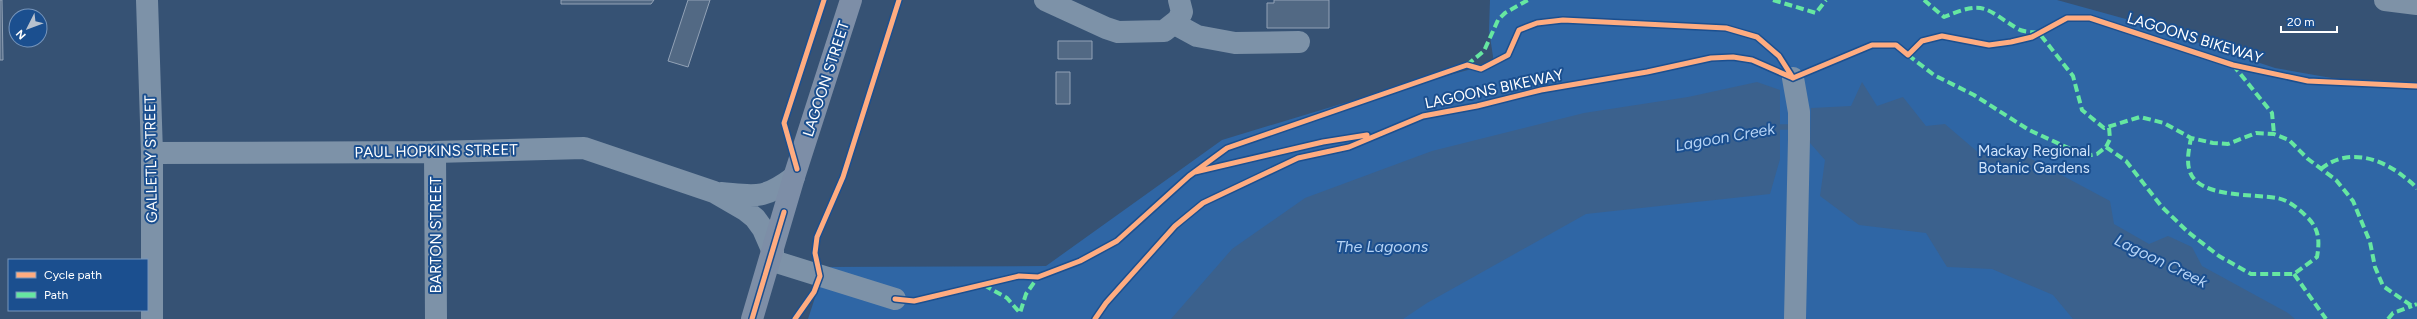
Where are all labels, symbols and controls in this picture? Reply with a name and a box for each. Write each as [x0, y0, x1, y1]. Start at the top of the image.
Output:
north arrow [8, 8, 48, 48]
scale bar [2281, 8, 2337, 34]
street label: LAGOONS BIKEWAY [2125, 9, 2265, 67]
text: 20 m [2287, 15, 2315, 29]
street label: LAGOON STREET [799, 18, 853, 139]
text: N [13, 27, 29, 42]
street label: LAGOONS BIKEWAY [1423, 66, 1565, 112]
street label: GALLETLY STREET [141, 94, 161, 223]
water label: Lagoon Creek [1674, 119, 1778, 155]
street label: PAUL HOPKINS STREET [354, 141, 518, 161]
park label: Mackay Regional Botanic Gardens [1978, 142, 2090, 177]
street label: BARTON STREET [427, 176, 445, 293]
water label: Lagoon Creek [2112, 230, 2212, 292]
water label: The Lagoons [1336, 237, 1429, 256]
legend [8, 259, 148, 311]
text: Cycle path [44, 268, 102, 282]
text: Path [44, 288, 68, 302]

